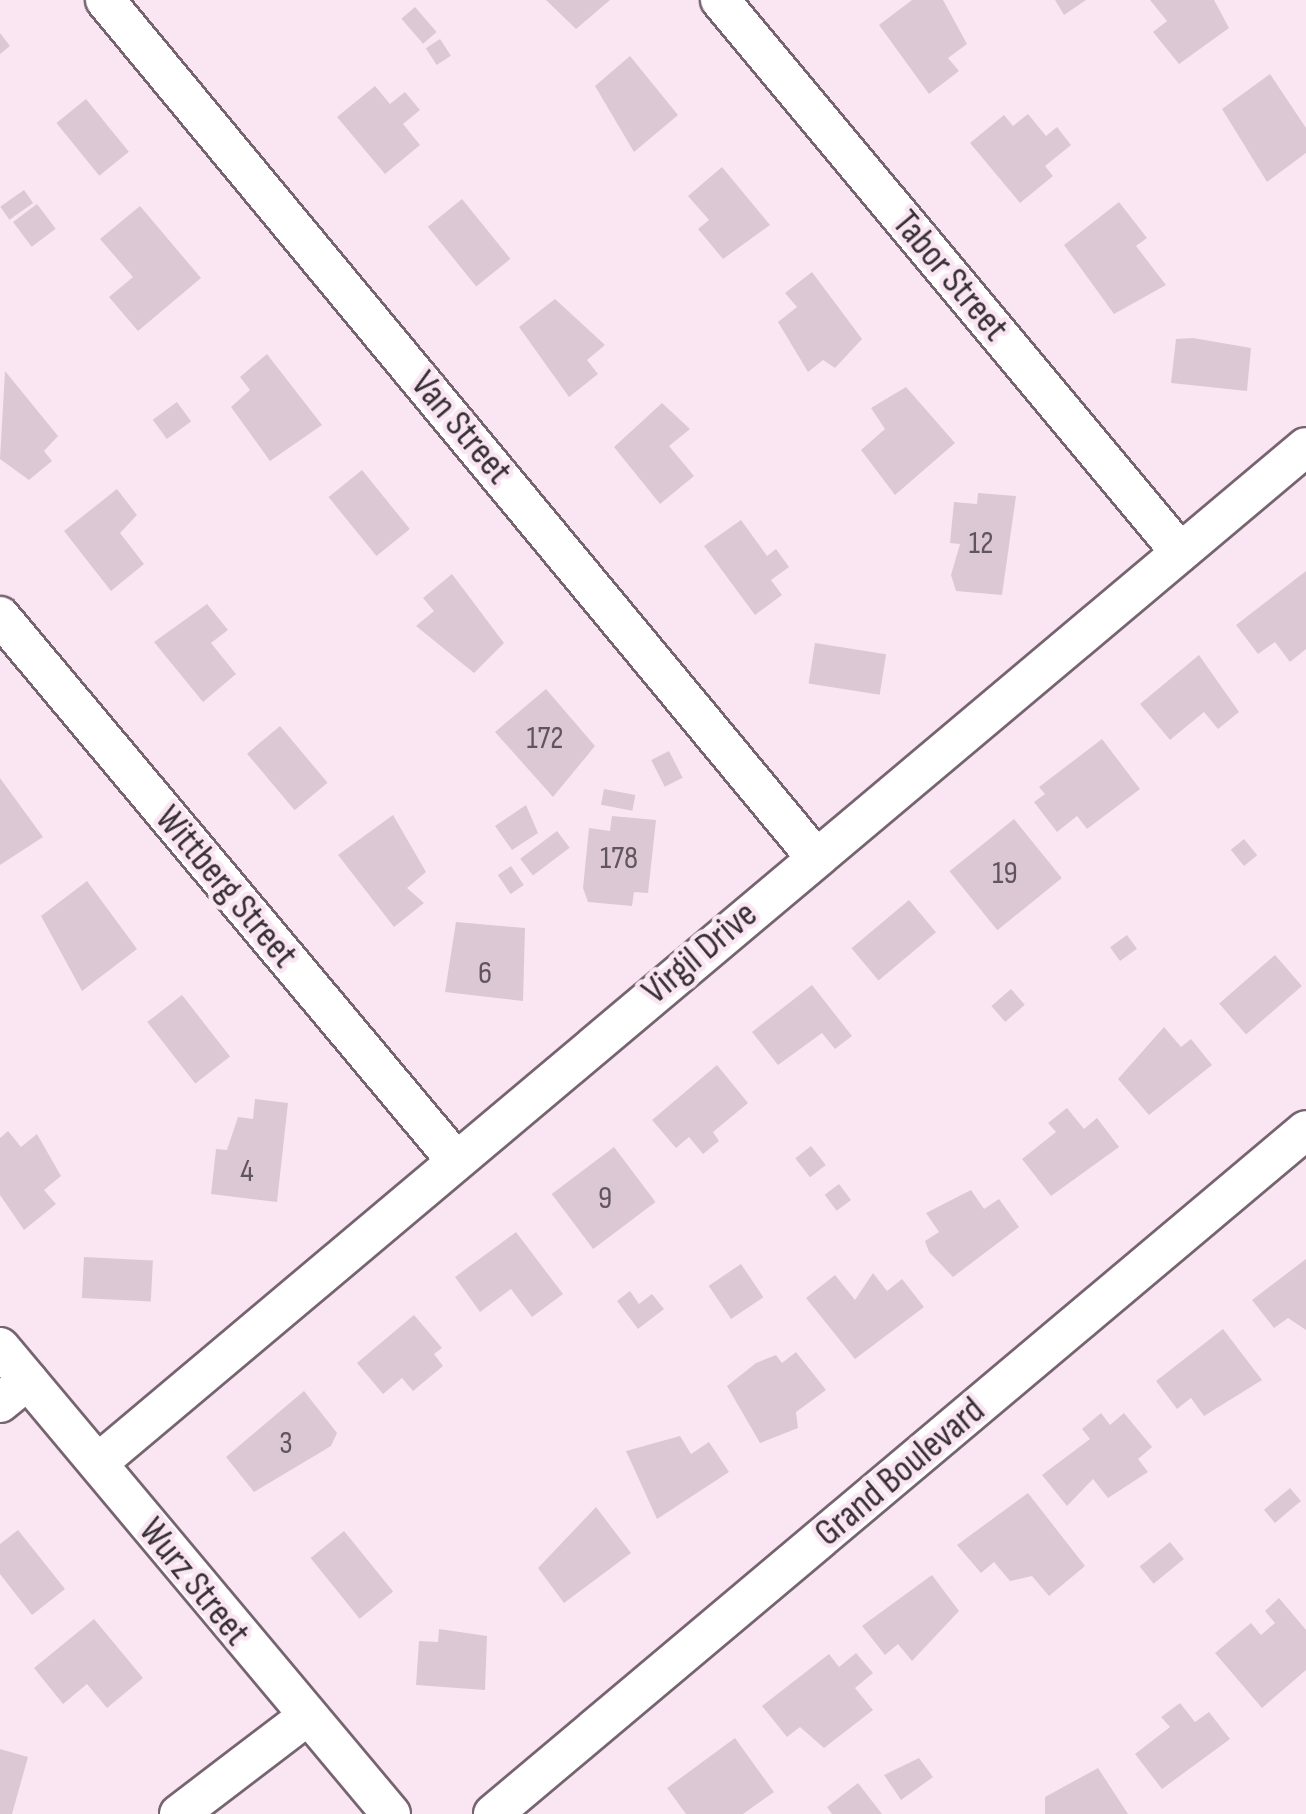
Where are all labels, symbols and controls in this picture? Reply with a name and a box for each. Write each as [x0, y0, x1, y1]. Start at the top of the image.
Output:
street label: Tabor Street [882, 202, 1018, 350]
street label: Van Street [401, 362, 521, 494]
house number: 12 [969, 525, 993, 563]
house number: 172 [526, 720, 564, 758]
street label: Wittberg Street [145, 797, 307, 977]
house number: 178 [600, 840, 638, 878]
house number: 19 [992, 855, 1018, 893]
street label: Virgil Drive [633, 892, 767, 1014]
house number: 6 [478, 955, 492, 993]
house number: 4 [240, 1153, 254, 1191]
house number: 9 [598, 1180, 612, 1218]
street label: Grand Boulevard [806, 1388, 994, 1556]
house number: 3 [279, 1425, 293, 1463]
street label: Wurz Street [129, 1509, 259, 1655]

